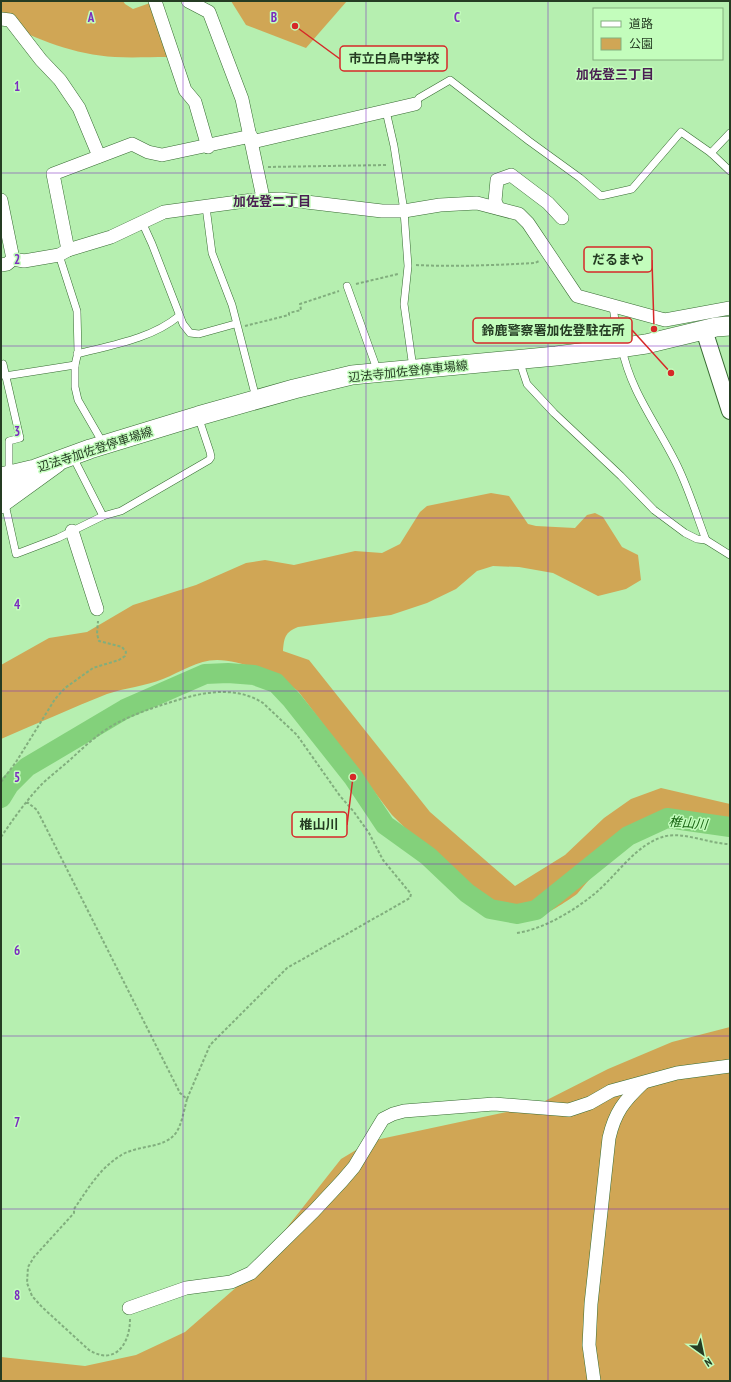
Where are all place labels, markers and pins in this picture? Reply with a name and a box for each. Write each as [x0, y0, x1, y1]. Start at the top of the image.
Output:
callout: 市立白鳥中学校 [340, 46, 447, 71]
callout: だるまや [584, 247, 652, 272]
callout: 鈴鹿警察署加佐登駐在所 [473, 318, 632, 343]
callout: 椎山川 [292, 812, 347, 837]

